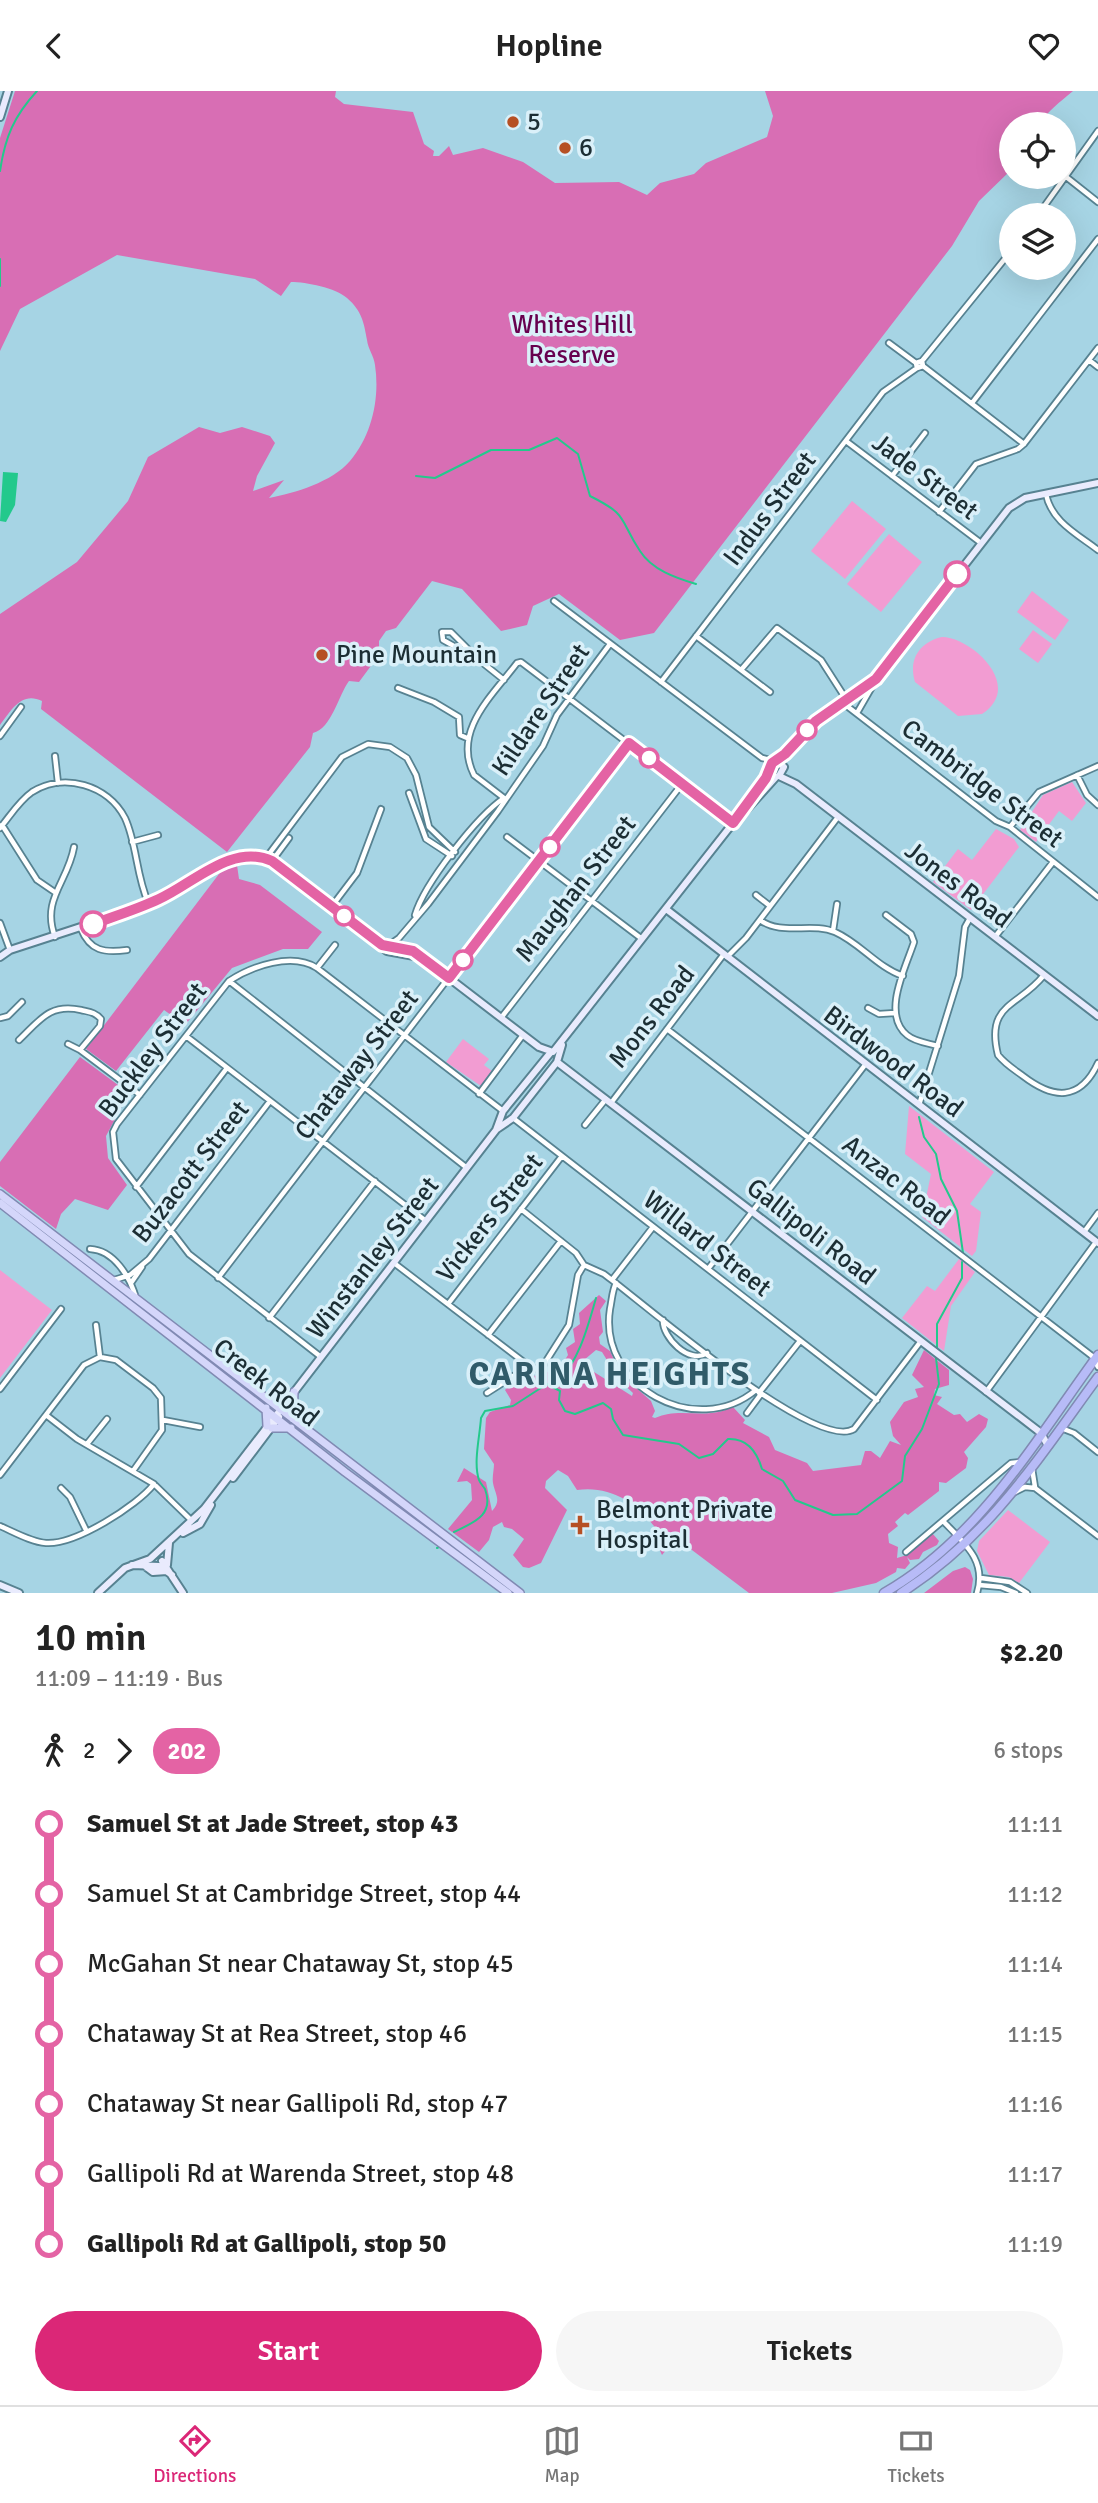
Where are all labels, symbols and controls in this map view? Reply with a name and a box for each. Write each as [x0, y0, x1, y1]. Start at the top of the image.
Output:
text: Hopline [495, 26, 603, 65]
icon: back [35, 27, 73, 65]
icon: heart [1025, 27, 1063, 65]
place label: 5 [527, 106, 541, 138]
map controls [999, 112, 1076, 280]
button: locate [999, 112, 1076, 189]
marker: 5 [505, 114, 521, 130]
place label: 6 [579, 132, 593, 164]
marker: 6 [557, 140, 573, 156]
button: layers [999, 203, 1076, 280]
park label: Whites Hill Reserve [511, 309, 633, 371]
street label: Jade Street [866, 427, 984, 527]
street label: Indus Street [717, 446, 823, 572]
unlabelled marker [944, 561, 970, 587]
street label: Kildare Street [485, 638, 597, 782]
place label: Pine Mountain [336, 639, 497, 671]
marker: Pine Mountain [314, 647, 330, 663]
street label: Cambridge Street [895, 713, 1069, 855]
unlabelled marker [797, 720, 817, 740]
unlabelled marker [639, 748, 659, 768]
street label: Maughan Street [509, 809, 643, 969]
street label: Jones Road [898, 835, 1018, 935]
unlabelled marker [540, 837, 560, 857]
unlabelled marker [334, 906, 354, 926]
unlabelled marker [80, 911, 106, 937]
unlabelled marker [453, 950, 473, 970]
street label: Mons Road [602, 959, 702, 1075]
street label: Buckley Street [92, 976, 214, 1124]
street label: Chataway Street [288, 984, 426, 1146]
street label: Birdwood Road [817, 999, 969, 1125]
street label: Buzacott Street [126, 1094, 256, 1250]
street label: Anzac Road [836, 1129, 956, 1233]
street label: Vickers Street [430, 1147, 550, 1289]
street label: Winstanley Street [300, 1171, 446, 1345]
street label: Gallipoli Road [740, 1172, 882, 1292]
street label: Willard Street [636, 1184, 778, 1304]
street label: Creek Road [207, 1332, 325, 1434]
district label: CARINA HEIGHTS [469, 1354, 751, 1395]
place label: Belmont Private Hospital [596, 1494, 773, 1556]
marker: Belmont Private Hospital [570, 1515, 590, 1535]
text: 10 min [35, 1614, 147, 1661]
text: $2.20 [999, 1637, 1063, 1669]
text: 11:09 – 11:19 · Bus [35, 1664, 223, 1693]
icon: walk [35, 1732, 73, 1770]
icon: forward [105, 1732, 143, 1770]
text: 2 [83, 1736, 95, 1765]
text: 202 [167, 1736, 206, 1766]
text: 6 stops [993, 1736, 1063, 1765]
text: Samuel St at Jade Street, stop 43 [87, 1808, 458, 1840]
text: 11:11 [1007, 1810, 1063, 1839]
text: Samuel St at Cambridge Street, stop 44 [87, 1878, 521, 1910]
text: 11:12 [1007, 1880, 1063, 1909]
text: McGahan St near Chataway St, stop 45 [87, 1948, 514, 1980]
text: 11:14 [1007, 1950, 1063, 1979]
text: Chataway St at Rea Street, stop 46 [87, 2018, 467, 2050]
text: 11:15 [1007, 2020, 1063, 2049]
text: Chataway St near Gallipoli Rd, stop 47 [87, 2088, 508, 2120]
text: 11:16 [1007, 2090, 1063, 2119]
text: Gallipoli Rd at Warenda Street, stop 48 [87, 2158, 514, 2190]
text: 11:17 [1007, 2160, 1063, 2189]
text: Gallipoli Rd at Gallipoli, stop 50 [87, 2228, 446, 2260]
text: 11:19 [1007, 2230, 1063, 2259]
button: Start [35, 2311, 542, 2391]
button: Tickets [556, 2311, 1063, 2391]
tab: Directions [153, 2422, 236, 2488]
tab: Map [543, 2422, 581, 2488]
tab: Tickets [888, 2422, 945, 2488]

